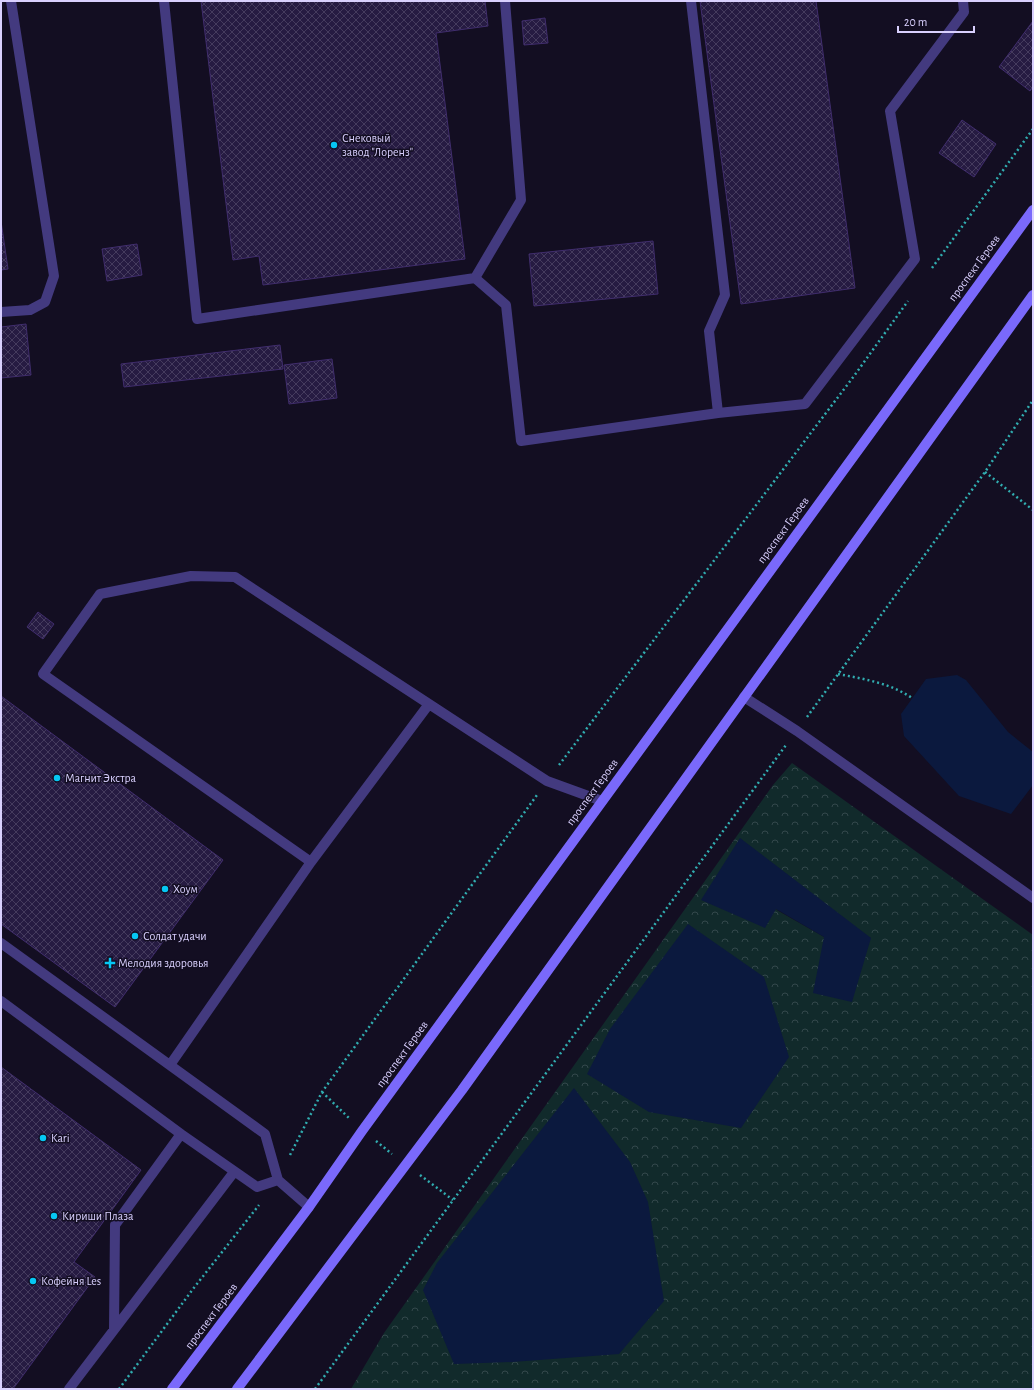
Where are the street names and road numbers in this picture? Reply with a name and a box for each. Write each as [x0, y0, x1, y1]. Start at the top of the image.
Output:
street label: проспект Героев [946, 232, 1002, 303]
street label: проспект Героев [755, 494, 811, 565]
street label: проспект Героев [564, 756, 620, 827]
street label: проспект Героев [374, 1018, 430, 1089]
street label: проспект Героев [182, 1281, 240, 1351]

